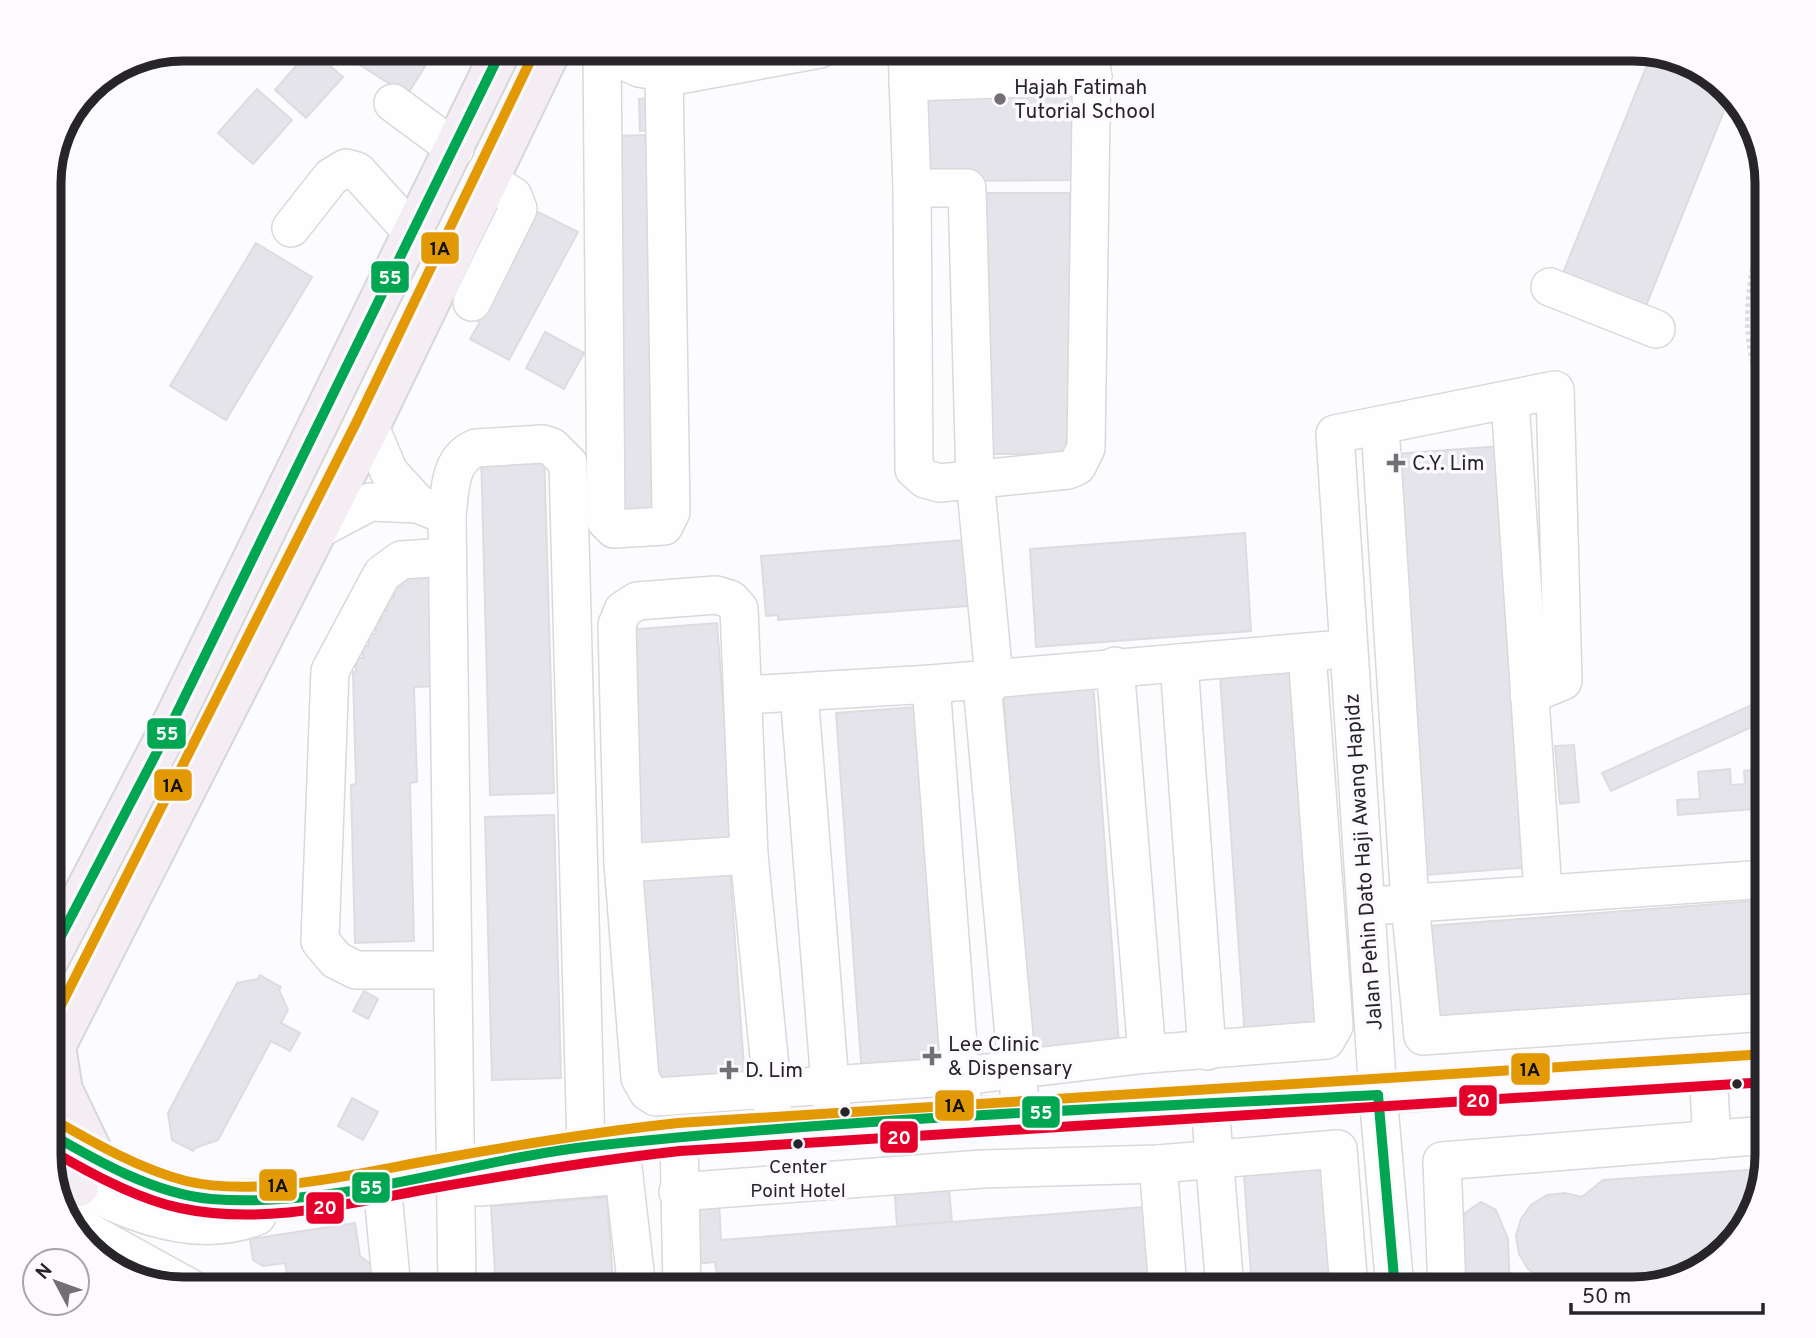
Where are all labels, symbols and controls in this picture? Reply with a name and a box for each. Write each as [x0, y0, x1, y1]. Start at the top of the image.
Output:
place label: Hajah Fatimah Tutorial School [1014, 75, 1156, 126]
marker: Hajah Fatimah Tutorial School [992, 91, 1008, 107]
line badge: 1A [420, 231, 460, 265]
text: 1A [430, 238, 451, 262]
line badge: 55 [370, 260, 410, 294]
text: 55 [378, 267, 402, 291]
place label: C.Y. Lim [1412, 451, 1484, 478]
marker: C.Y. Lim [1386, 453, 1406, 473]
street label: Jalan Pehin Dato Haji Awang Hapidz [1339, 692, 1390, 1031]
line badge: 55 [146, 717, 187, 750]
text: 55 [155, 723, 179, 747]
line badge: 1A [153, 768, 193, 802]
text: 1A [163, 775, 184, 799]
place label: Lee Clinic & Dispensary [948, 1032, 1073, 1083]
marker: Lee Clinic & Dispensary [922, 1046, 942, 1066]
line badge: 1A [1510, 1052, 1551, 1086]
place label: D. Lim [745, 1058, 803, 1085]
text: 1A [1520, 1059, 1541, 1083]
marker: D. Lim [719, 1060, 739, 1080]
unlabelled marker [1730, 1077, 1744, 1091]
line badge: 20 [1458, 1084, 1498, 1117]
line badge: 1A [934, 1089, 975, 1122]
text: 20 [1466, 1090, 1490, 1114]
text: 1A [945, 1095, 966, 1119]
line badge: 55 [1021, 1095, 1061, 1129]
text: 55 [1029, 1102, 1053, 1126]
unlabelled marker [838, 1105, 852, 1119]
line badge: 20 [879, 1120, 919, 1154]
text: 20 [887, 1127, 911, 1151]
marker: Center Point Hotel [791, 1137, 805, 1151]
place label: Center Point Hotel [750, 1156, 846, 1204]
line badge: 1A [258, 1168, 298, 1202]
line badge: 55 [351, 1171, 391, 1204]
text: 1A [268, 1175, 289, 1199]
text: 55 [359, 1177, 383, 1201]
line badge: 20 [305, 1191, 345, 1225]
text: 20 [313, 1197, 337, 1221]
north arrow [21, 1247, 91, 1317]
text: N [31, 1259, 58, 1285]
scale bar [1571, 1272, 1764, 1316]
text: 50 m [1582, 1284, 1631, 1311]

